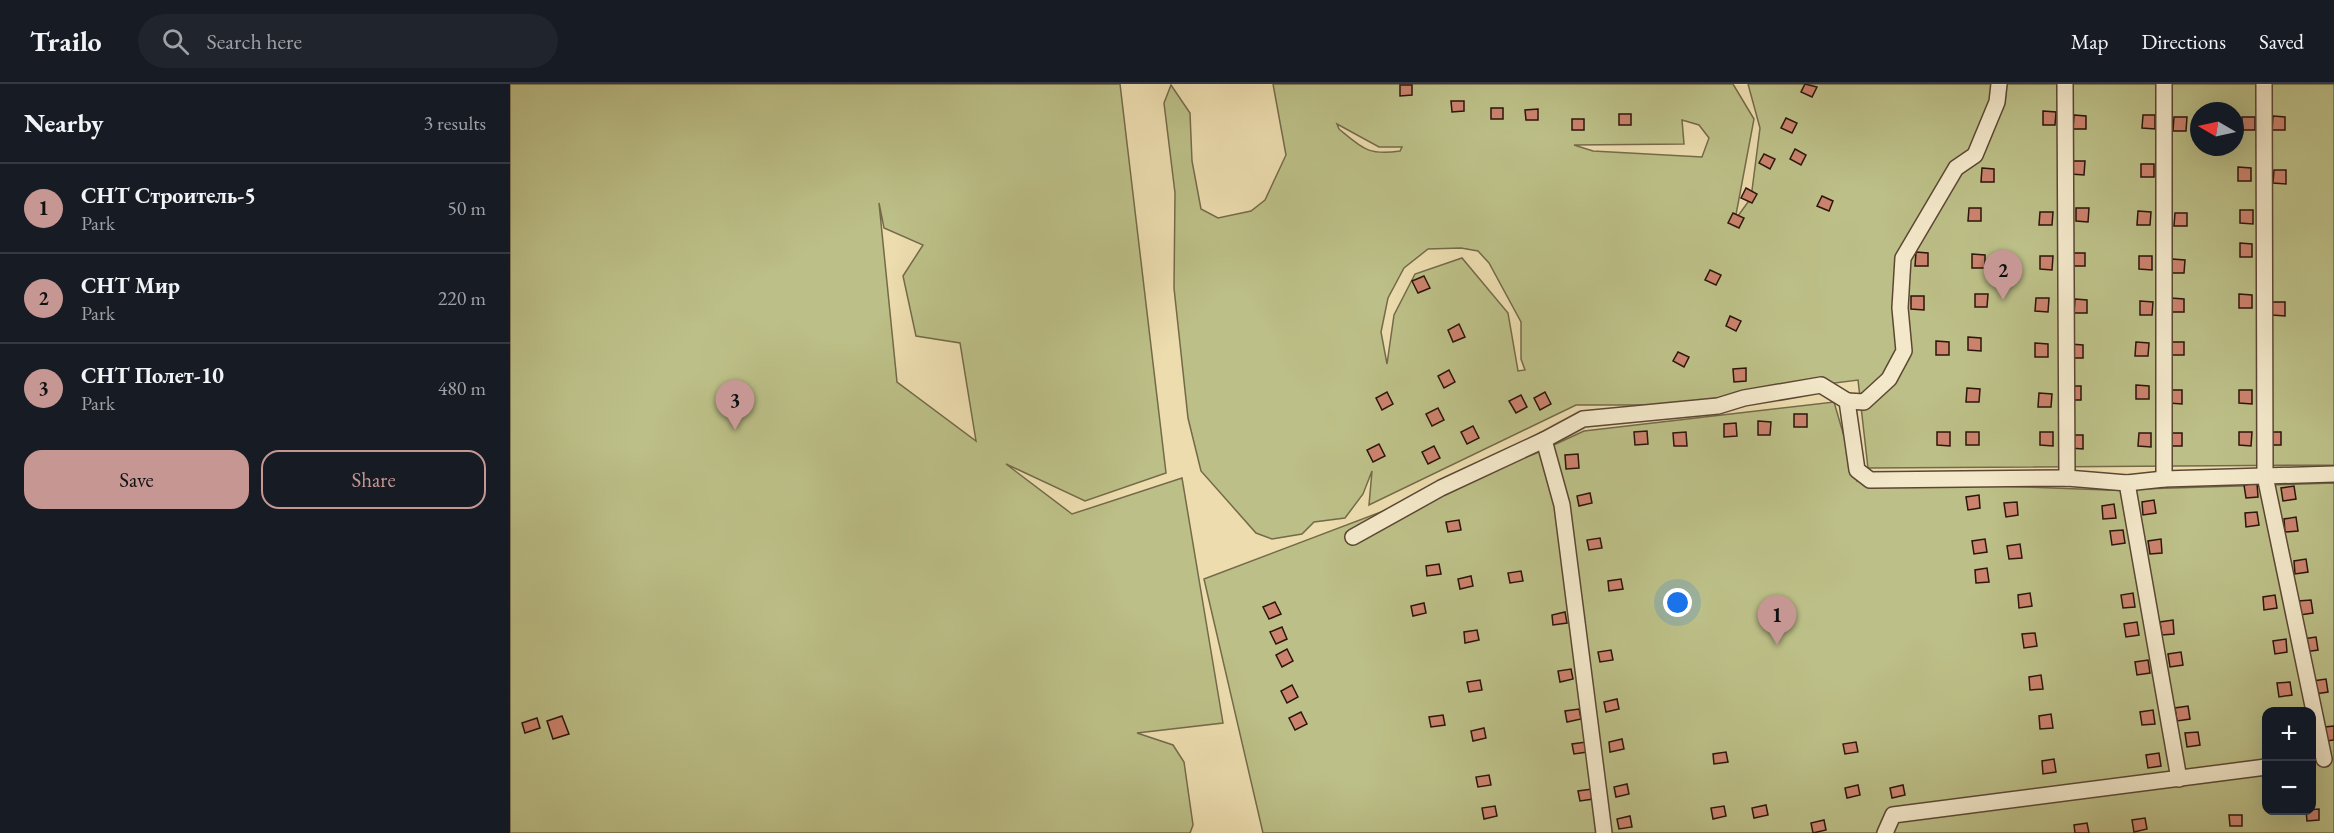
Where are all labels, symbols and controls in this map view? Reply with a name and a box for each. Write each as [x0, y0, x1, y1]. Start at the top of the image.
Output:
search box [138, 14, 558, 68]
text: Trailo [30, 23, 102, 59]
icon: search [159, 25, 192, 58]
text: Search here [207, 27, 302, 56]
text: Map [2071, 28, 2108, 55]
text: Directions [2141, 28, 2226, 55]
text: Saved [2259, 28, 2304, 55]
north arrow [2190, 102, 2244, 156]
text: Nearby [24, 106, 104, 140]
text: 3 results [423, 110, 486, 136]
text: СНТ Строитель-5 [81, 181, 256, 210]
text: 1 [38, 195, 49, 221]
text: 50 m [447, 195, 486, 221]
text: Park [81, 210, 115, 236]
pin: 2 [1984, 250, 2022, 300]
text: СНТ Мир [81, 271, 180, 300]
text: 2 [38, 285, 49, 311]
text: 220 m [438, 285, 486, 311]
text: Park [81, 300, 115, 326]
text: СНТ Полет-10 [81, 361, 224, 390]
text: 3 [38, 375, 49, 401]
text: 480 m [438, 375, 486, 401]
pin: 3 [716, 380, 754, 430]
text: Park [81, 390, 115, 416]
button: Save [24, 450, 249, 509]
button: Share [261, 450, 486, 509]
your location [1663, 588, 1692, 617]
pin: 1 [1758, 596, 1796, 645]
map controls [2262, 707, 2316, 815]
button: + [2262, 707, 2316, 761]
button: − [2262, 761, 2316, 815]

